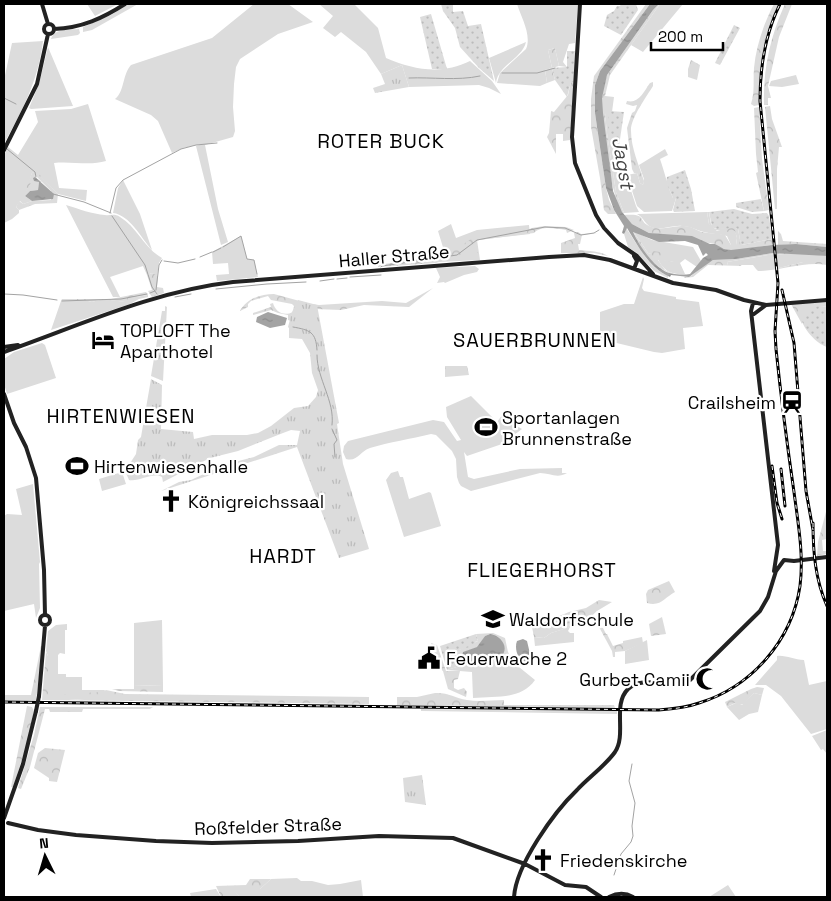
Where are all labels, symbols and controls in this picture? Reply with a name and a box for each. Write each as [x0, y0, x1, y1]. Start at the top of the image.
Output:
scale bar [651, 20, 724, 52]
text: 200 m [658, 27, 703, 46]
district label: ROTER BUCK [317, 128, 445, 154]
water label: Jagst [606, 135, 640, 193]
street label: Haller Straße [338, 240, 450, 272]
place label: TOPLOFT The Aparthotel [120, 319, 231, 363]
hotel icon: TOPLOFT The Aparthotel [90, 327, 116, 353]
district label: SAUERBRUNNEN [453, 327, 617, 353]
station icon: Crailsheim [779, 389, 805, 415]
place label: Crailsheim [688, 391, 776, 414]
district label: HIRTENWIESEN [46, 403, 196, 429]
place label: Sportanlagen Brunnenstraße [502, 406, 632, 450]
sports icon: Sportanlagen Brunnenstraße [473, 414, 499, 440]
sports icon: Hirtenwiesenhalle [64, 453, 90, 479]
place label: Hirtenwiesenhalle [94, 455, 248, 478]
church icon: Königreichssaal [158, 488, 184, 514]
place label: Königreichssaal [188, 490, 324, 513]
district label: HARDT [249, 543, 317, 569]
district label: FLIEGERHORST [467, 557, 617, 583]
school or university icon: Waldorfschule [480, 606, 506, 632]
place label: Waldorfschule [509, 608, 634, 631]
public building icon: Feuerwache 2 [416, 645, 442, 671]
place label: Feuerwache 2 [446, 647, 567, 670]
mosque icon: Gurbet Camii [694, 666, 720, 692]
place label: Gurbet Camii [579, 668, 690, 691]
street label: Roßfelder Straße [194, 812, 342, 840]
north arrow [20, 831, 70, 881]
text: N [38, 834, 49, 852]
church icon: Friedenskirche [530, 847, 556, 873]
place label: Friedenskirche [560, 849, 687, 872]

